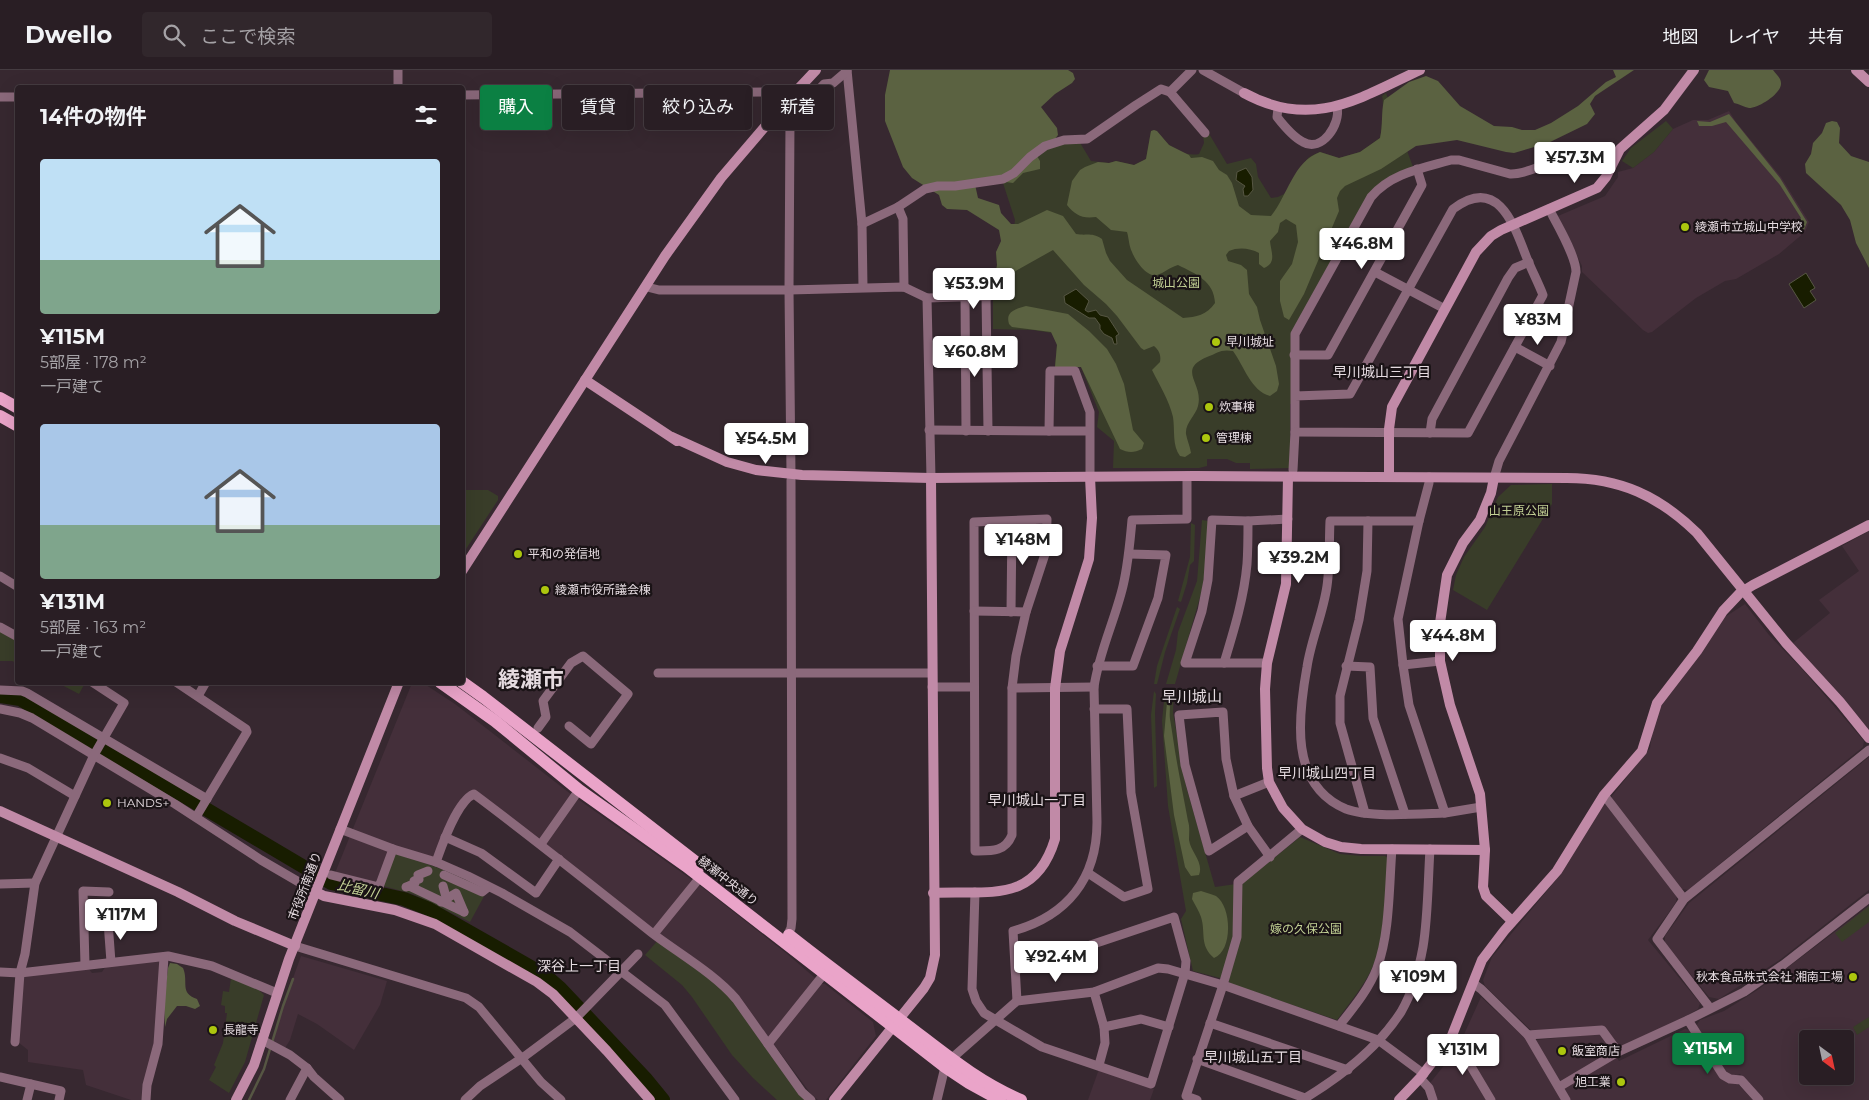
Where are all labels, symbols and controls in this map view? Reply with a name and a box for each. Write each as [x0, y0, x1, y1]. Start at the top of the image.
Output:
search box [142, 12, 492, 57]
text: Dwello [25, 20, 112, 49]
icon: search [160, 21, 188, 49]
text: ここで検索 [200, 25, 295, 48]
text: 地図 [1663, 26, 1699, 48]
text: レイヤ [1727, 26, 1780, 48]
text: 共有 [1808, 26, 1844, 48]
chip: 購入 [480, 85, 552, 130]
chip: 賃貸 [562, 85, 634, 130]
chip: 絞り込み [644, 85, 752, 130]
chip: 新着 [762, 85, 834, 130]
icon: filters [412, 101, 440, 129]
text: 14件の物件 [40, 104, 147, 129]
pin: ¥57.3M [1534, 142, 1616, 184]
text: ¥57.3M [1545, 148, 1605, 167]
icon: home [195, 191, 285, 281]
place label: 綾瀬市立城山中学校 [1695, 219, 1803, 234]
marker: 綾瀬市立城山中学校 [1679, 221, 1691, 233]
pin: ¥46.8M [1321, 228, 1403, 270]
text: ¥46.8M [1330, 234, 1394, 253]
pin: ¥53.9M [933, 268, 1015, 310]
text: ¥53.9M [944, 274, 1004, 293]
park label: 城山公園 [1152, 275, 1200, 290]
pin: ¥83M [1508, 304, 1568, 346]
text: ¥83M [1515, 310, 1561, 329]
text: ¥115M [40, 324, 105, 349]
place label: 早川城址 [1226, 334, 1274, 349]
pin: ¥60.8M [934, 336, 1016, 378]
marker: 早川城址 [1210, 336, 1222, 348]
text: ¥60.8M [944, 342, 1006, 361]
text: 5部屋 · 178 m² [40, 353, 147, 372]
district label: 早川城山三丁目 [1333, 363, 1431, 381]
text: 一戸建て [40, 377, 104, 396]
place label: 炊事棟 [1219, 399, 1255, 414]
marker: 炊事棟 [1203, 401, 1215, 413]
pin: ¥54.5M [725, 422, 807, 465]
text: ¥54.5M [735, 429, 797, 448]
place label: 管理棟 [1216, 430, 1252, 445]
marker: 管理棟 [1200, 432, 1212, 444]
icon: home [195, 456, 285, 546]
park label: 山王原公園 [1489, 503, 1549, 518]
pin: ¥148M [988, 524, 1058, 566]
text: ¥148M [995, 530, 1051, 549]
pin: ¥39.2M [1258, 542, 1340, 584]
place label: 平和の発信地 [528, 546, 600, 561]
marker: 平和の発信地 [512, 548, 524, 560]
text: ¥39.2M [1269, 548, 1329, 567]
place label: 綾瀬市役所議会棟 [555, 582, 651, 597]
marker: 綾瀬市役所議会棟 [539, 584, 551, 596]
text: ¥131M [40, 589, 105, 614]
text: 5部屋 · 163 m² [40, 618, 146, 637]
pin: ¥44.8M [1412, 620, 1494, 662]
text: ¥44.8M [1421, 626, 1485, 645]
text: 一戸建て [40, 642, 104, 661]
district label: 綾瀬市 [498, 666, 564, 693]
district label: 早川城山 [1162, 687, 1222, 706]
district label: 早川城山四丁目 [1278, 764, 1376, 782]
district label: 早川城山一丁目 [988, 791, 1086, 809]
place label: HANDS+ [117, 795, 170, 810]
marker: HANDS+ [101, 797, 113, 809]
street label: 市役所南通り [285, 850, 324, 922]
street label: 綾瀬中央通り [695, 853, 761, 909]
water label: 比留川 [336, 876, 382, 903]
pin: ¥117M [86, 898, 156, 941]
text: ¥117M [96, 905, 146, 924]
park label: 嫁の久保公園 [1270, 921, 1342, 936]
pin: ¥92.4M [1015, 940, 1097, 983]
text: ¥92.4M [1025, 947, 1087, 966]
district label: 深谷上一丁目 [537, 957, 621, 975]
pin: ¥109M [1383, 960, 1453, 1003]
text: ¥109M [1391, 967, 1445, 986]
place label: 秋本食品株式会社 湘南工場 [1696, 969, 1843, 984]
marker: 秋本食品株式会社 湘南工場 [1847, 971, 1859, 983]
place label: 長龍寺 [223, 1022, 259, 1037]
marker: 長龍寺 [207, 1024, 219, 1036]
north arrow [1799, 1030, 1854, 1085]
map controls [1799, 1030, 1854, 1085]
pin: ¥115M [1673, 1032, 1743, 1075]
pin: ¥131M [1428, 1034, 1498, 1076]
text: ¥115M [1683, 1039, 1733, 1058]
text: ¥131M [1438, 1040, 1488, 1059]
place label: 飯室商店 [1572, 1043, 1620, 1058]
marker: 飯室商店 [1556, 1045, 1568, 1057]
district label: 早川城山五丁目 [1204, 1048, 1302, 1066]
place label: 旭工業 [1575, 1074, 1611, 1089]
marker: 旭工業 [1615, 1076, 1627, 1088]

